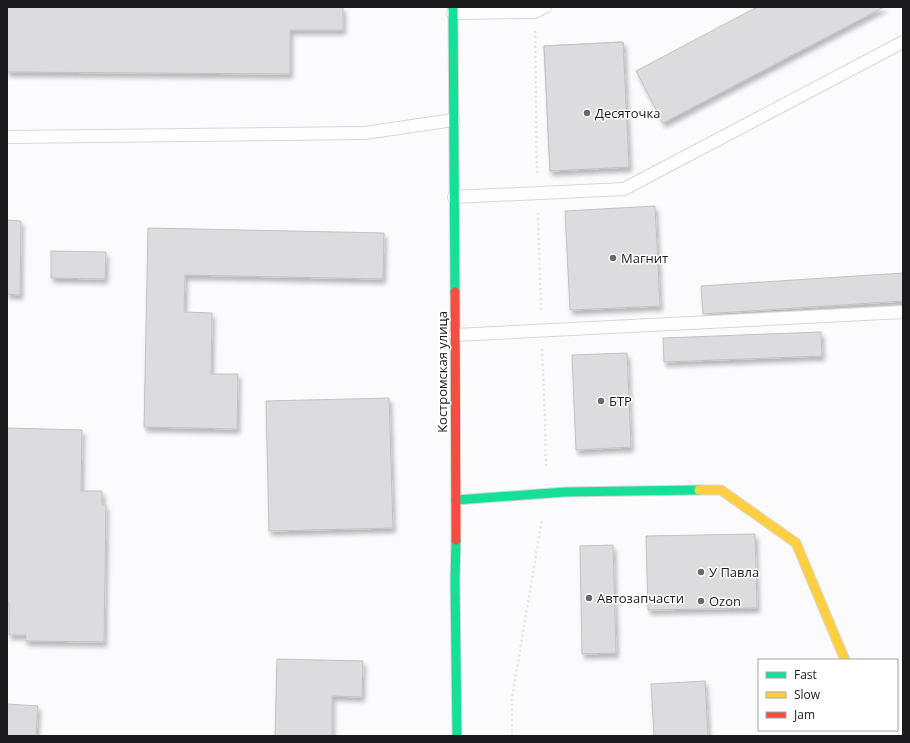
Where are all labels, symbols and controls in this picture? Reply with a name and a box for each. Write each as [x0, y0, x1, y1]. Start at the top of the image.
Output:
place label: Десяточка [595, 104, 660, 122]
marker: Десяточка [582, 108, 592, 118]
place label: Магнит [621, 249, 668, 267]
marker: Магнит [608, 253, 618, 263]
street label: Костромская улица [433, 311, 451, 433]
place label: БТР [609, 392, 632, 410]
marker: БТР [596, 396, 606, 406]
place label: У Павла [709, 563, 759, 581]
marker: У Павла [696, 567, 706, 577]
place label: Автозапчасти [597, 589, 684, 607]
place label: Ozon [709, 592, 741, 610]
marker: Автозапчасти [584, 593, 594, 603]
marker: Ozon [696, 596, 706, 606]
legend [758, 659, 898, 731]
text: Fast [794, 666, 817, 683]
text: Slow [794, 686, 821, 703]
text: Jam [793, 706, 815, 723]

